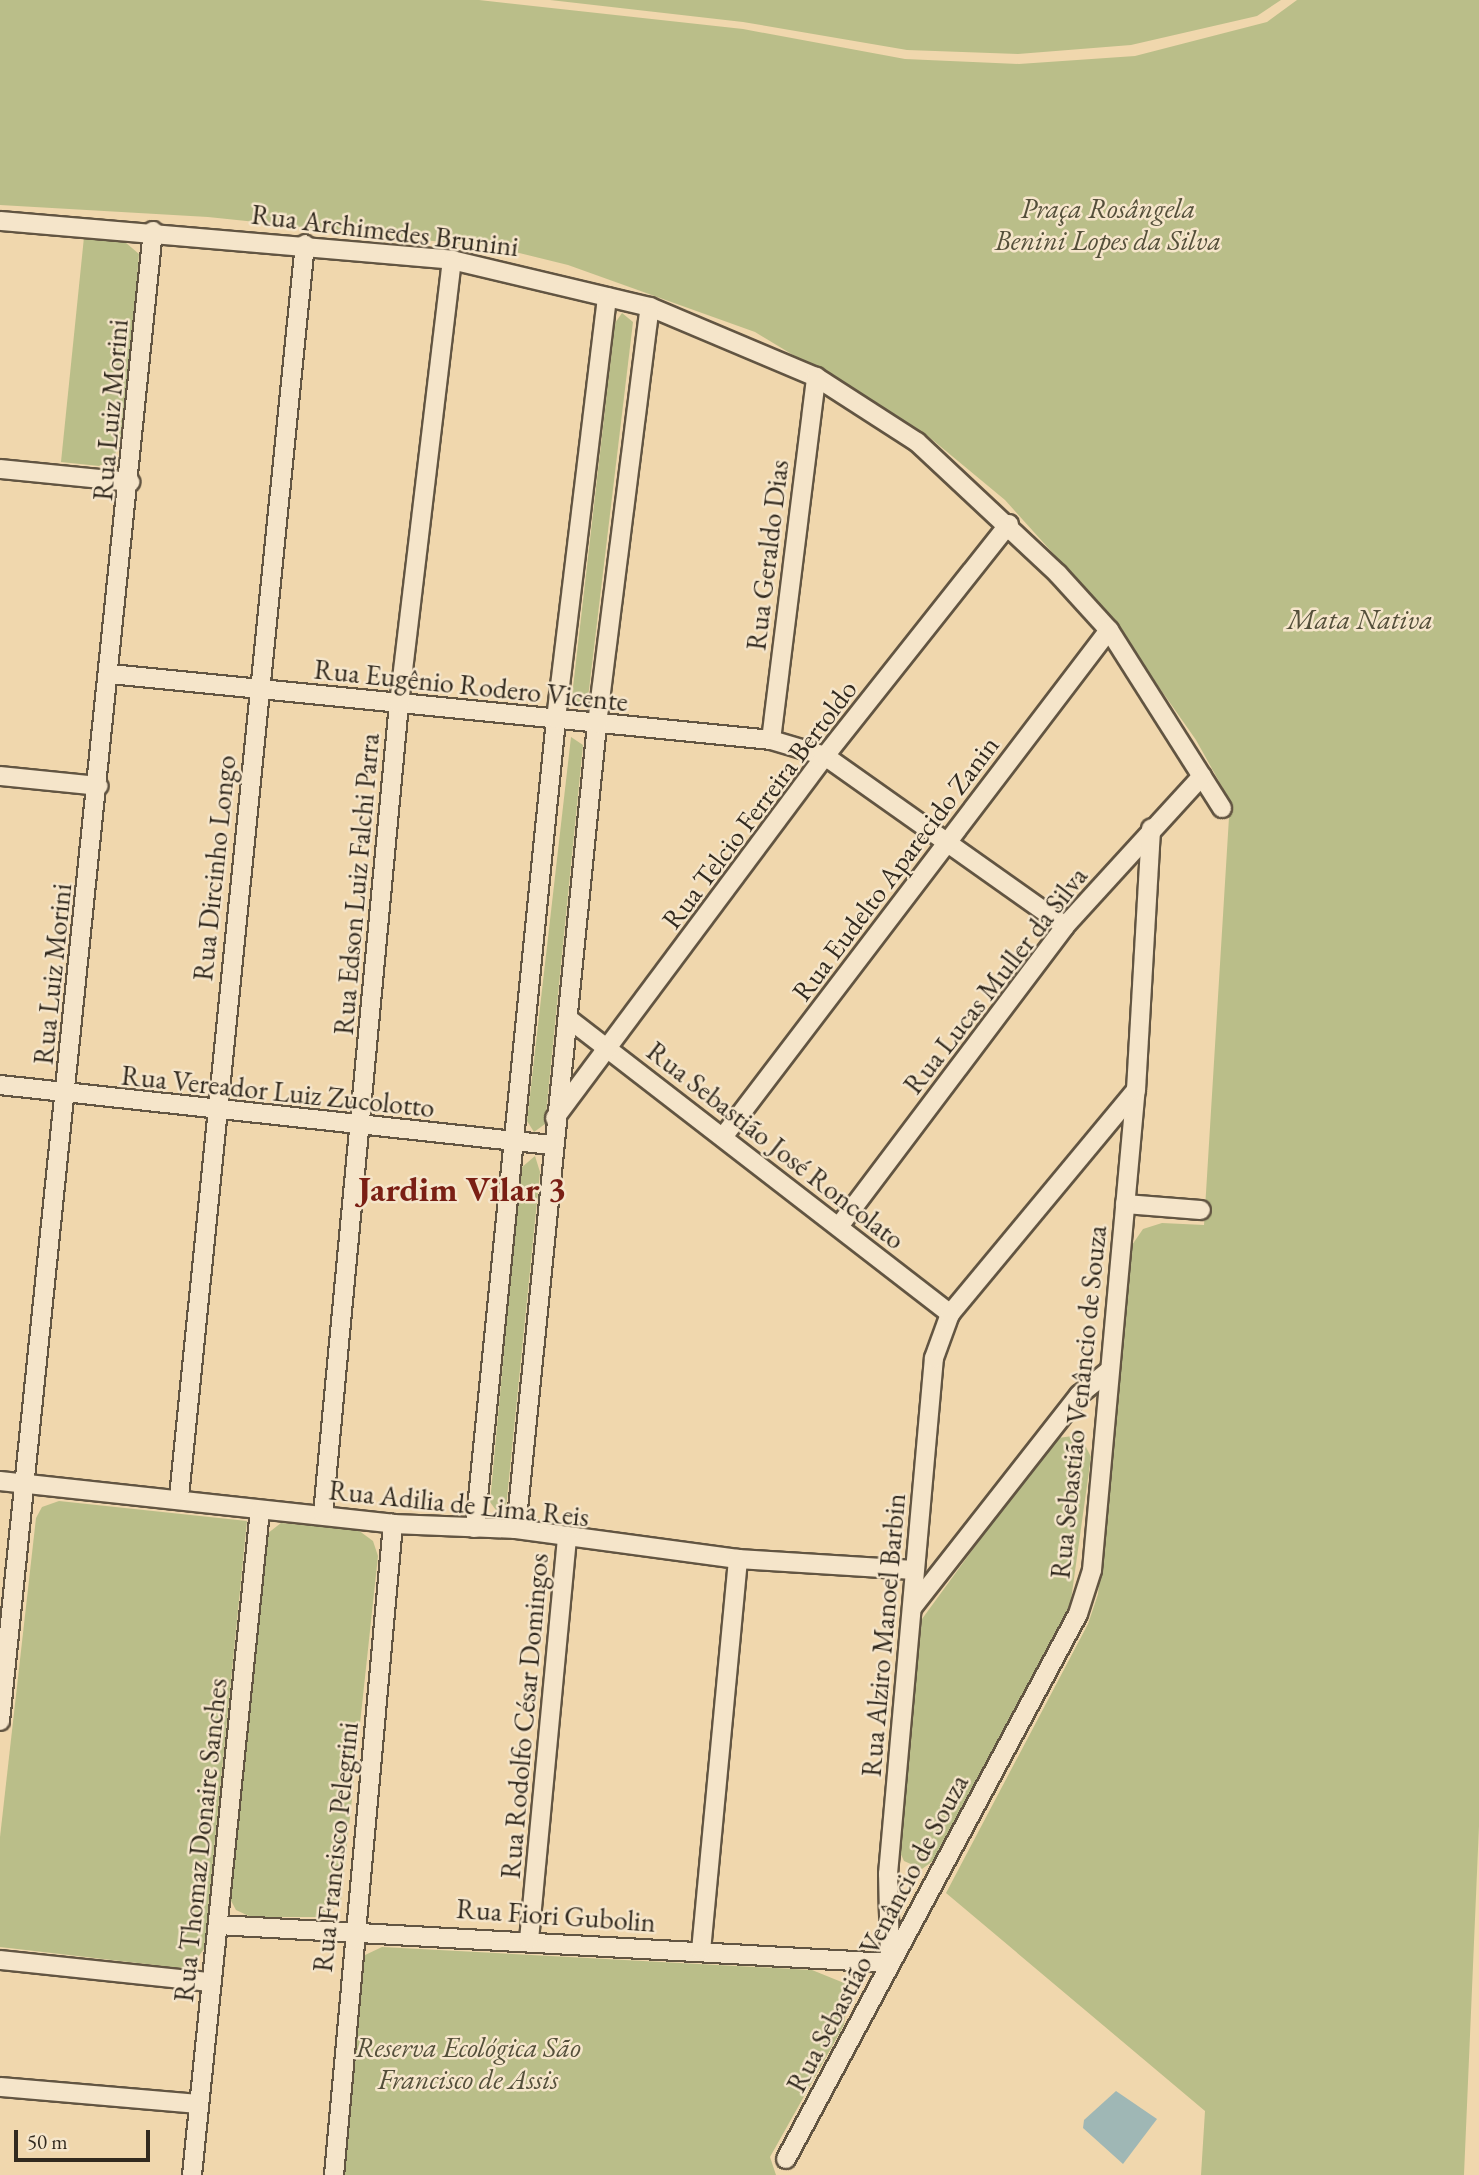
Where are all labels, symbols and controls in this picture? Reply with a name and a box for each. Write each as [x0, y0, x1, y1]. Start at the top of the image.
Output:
park label: Praça Rosângela Benini Lopes da Silva [995, 191, 1221, 257]
street label: Rua Archimedes Brunini [250, 197, 520, 263]
street label: Rua Luiz Morini [85, 318, 135, 502]
street label: Rua Geraldo Dias [739, 458, 795, 652]
park label: Mata Nativa [1287, 602, 1433, 636]
street label: Rua Eugênio Rodero Vicente [312, 652, 630, 718]
street label: Rua Telcio Ferreira Bertoldo [654, 673, 864, 935]
street label: Rua Eudelto Aparecido Zanin [784, 729, 1006, 1007]
street label: Rua Edson Luiz Falchi Parra [326, 732, 386, 1036]
street label: Rua Dircinho Longo [185, 753, 243, 983]
street label: Rua Lucas Muller da Silva [896, 860, 1094, 1100]
street label: Rua Luiz Morini [26, 882, 78, 1066]
street label: Rua Sebastião José Roncolato [640, 1034, 912, 1256]
street label: Rua Vereador Luiz Zucolotto [120, 1058, 436, 1124]
district label: Jardim Vilar 3 [358, 1168, 566, 1210]
street label: Rua Sebastião Venâncio de Souza [1043, 1224, 1113, 1580]
street label: Rua Adilia de Lima Reis [327, 1473, 591, 1533]
street label: Rua Alziro Manoel Barbin [854, 1492, 912, 1778]
street label: Rua Rodolfo César Domingos [493, 1552, 555, 1880]
street label: Rua Thomaz Donaire Sanches [166, 1676, 234, 2004]
street label: Rua Francisco Pelegrini [305, 1720, 365, 1974]
street label: Rua Sebastião Venâncio de Souza [779, 1768, 975, 2098]
street label: Rua Fiori Gubolin [455, 1891, 657, 1939]
park label: Reserva Ecológica São Francisco de Assis [355, 2030, 581, 2096]
scale bar [18, 2116, 154, 2160]
text: 50 m [27, 2128, 68, 2155]

